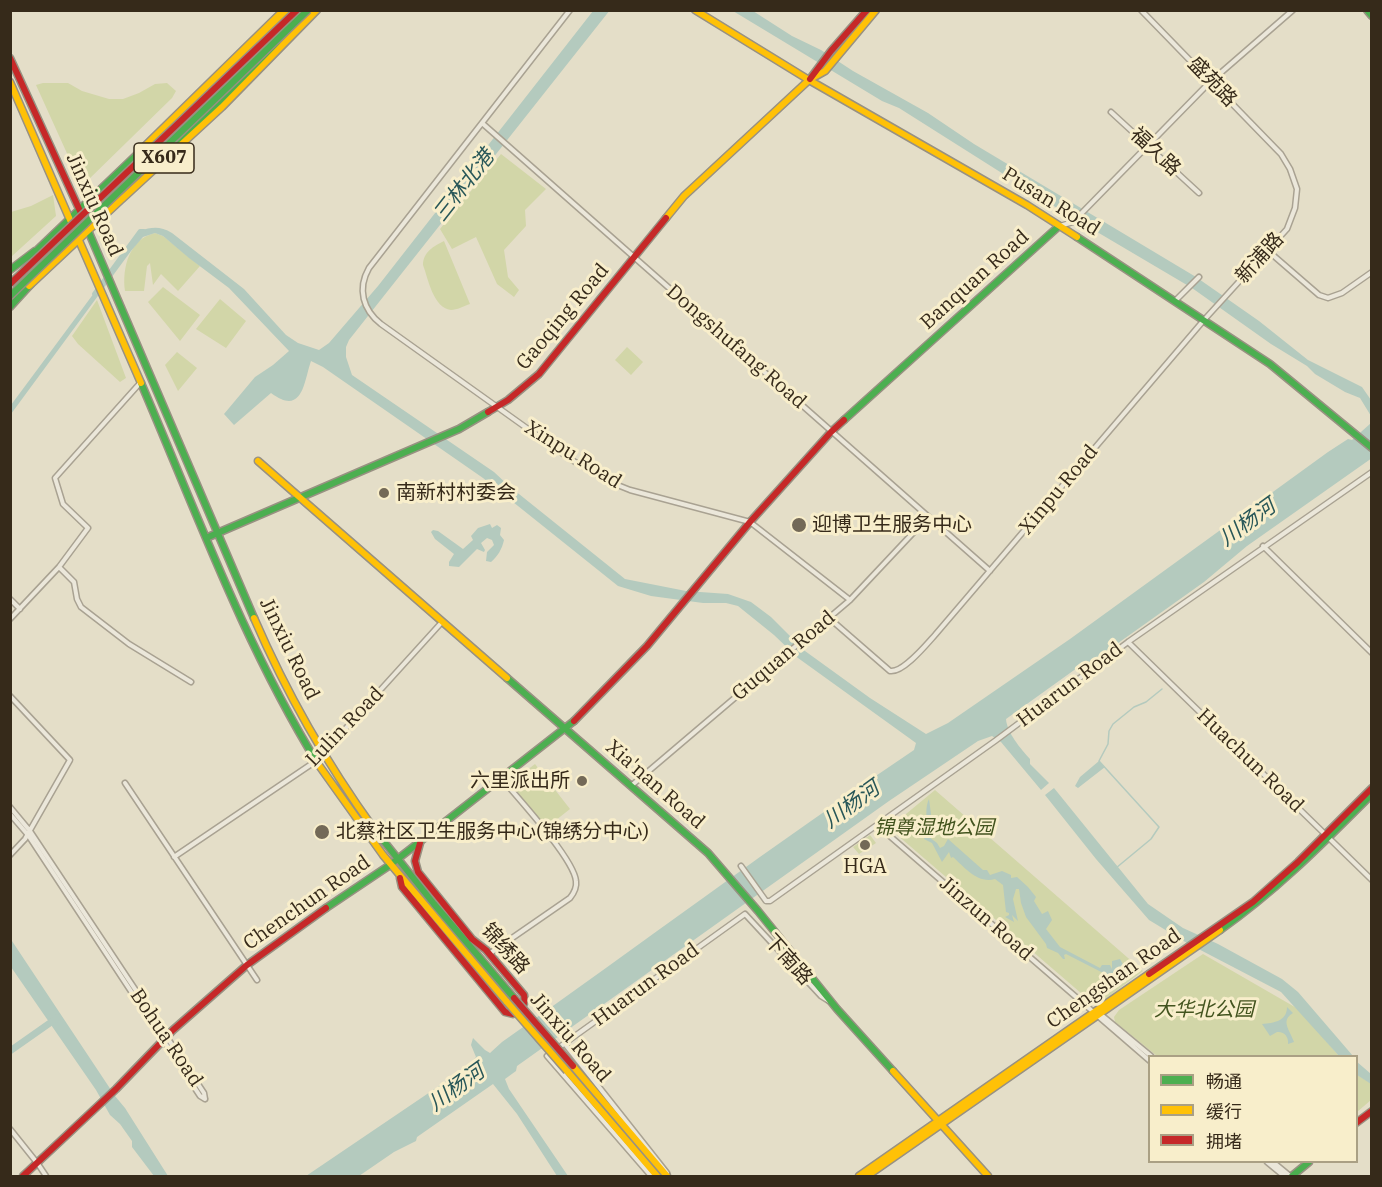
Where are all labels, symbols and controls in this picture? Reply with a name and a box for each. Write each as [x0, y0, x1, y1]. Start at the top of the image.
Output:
street label: 盛苑路 [1183, 52, 1241, 112]
street label: 福久路 [1125, 123, 1185, 181]
road number: X607 [134, 143, 194, 173]
water label: 三林北港 [428, 145, 500, 227]
street label: Jinxiu Road [61, 150, 127, 260]
street label: Pusan Road [998, 162, 1104, 242]
street label: Banquan Road [916, 225, 1034, 335]
street label: 新浦路 [1231, 228, 1289, 288]
street label: Gaoqing Road [512, 259, 614, 375]
street label: Dongshufang Road [661, 280, 811, 414]
street label: Xinpu Road [520, 416, 626, 494]
street label: Xinpu Road [1015, 440, 1103, 540]
place label: 南新村村委会 [396, 481, 516, 505]
marker: 南新村村委会 [377, 486, 391, 500]
water label: 川杨河 [1215, 494, 1281, 552]
place label: 迎博卫生服务中心 [812, 513, 972, 537]
marker: 迎博卫生服务中心 [790, 516, 808, 534]
street label: Jinxiu Road [254, 594, 324, 704]
street label: Guquan Road [728, 606, 840, 706]
street label: Huarun Road [1013, 638, 1127, 732]
street label: Lulin Road [301, 682, 389, 772]
street label: Huachun Road [1192, 704, 1308, 818]
street label: Xia'nan Road [601, 736, 709, 834]
place label: 六里派出所 [470, 769, 570, 793]
marker: 六里派出所 [575, 774, 589, 788]
water label: 川杨河 [819, 776, 885, 834]
park label: 锦尊湿地公园 [874, 816, 994, 840]
place label: 北蔡社区卫生服务中心(锦绣分中心) [336, 820, 649, 844]
marker: 北蔡社区卫生服务中心(锦绣分中心) [313, 823, 331, 841]
marker: HGA [858, 838, 872, 852]
street label: Chenchun Road [239, 850, 375, 956]
place label: HGA [843, 855, 887, 879]
street label: Jinzun Road [934, 872, 1038, 966]
street label: 锦绣路 [476, 919, 534, 979]
street label: Chengshan Road [1042, 924, 1186, 1034]
street label: 下南路 [759, 930, 817, 990]
street label: Huarun Road [588, 938, 704, 1032]
street label: Bohua Road [125, 985, 207, 1091]
street label: Jinxiu Road [525, 988, 615, 1088]
park label: 大华北公园 [1154, 998, 1254, 1022]
legend [1148, 1055, 1358, 1163]
water label: 川杨河 [424, 1059, 490, 1117]
text: 畅通 [1206, 1070, 1242, 1093]
text: 缓行 [1206, 1100, 1242, 1123]
text: 拥堵 [1206, 1130, 1242, 1153]

